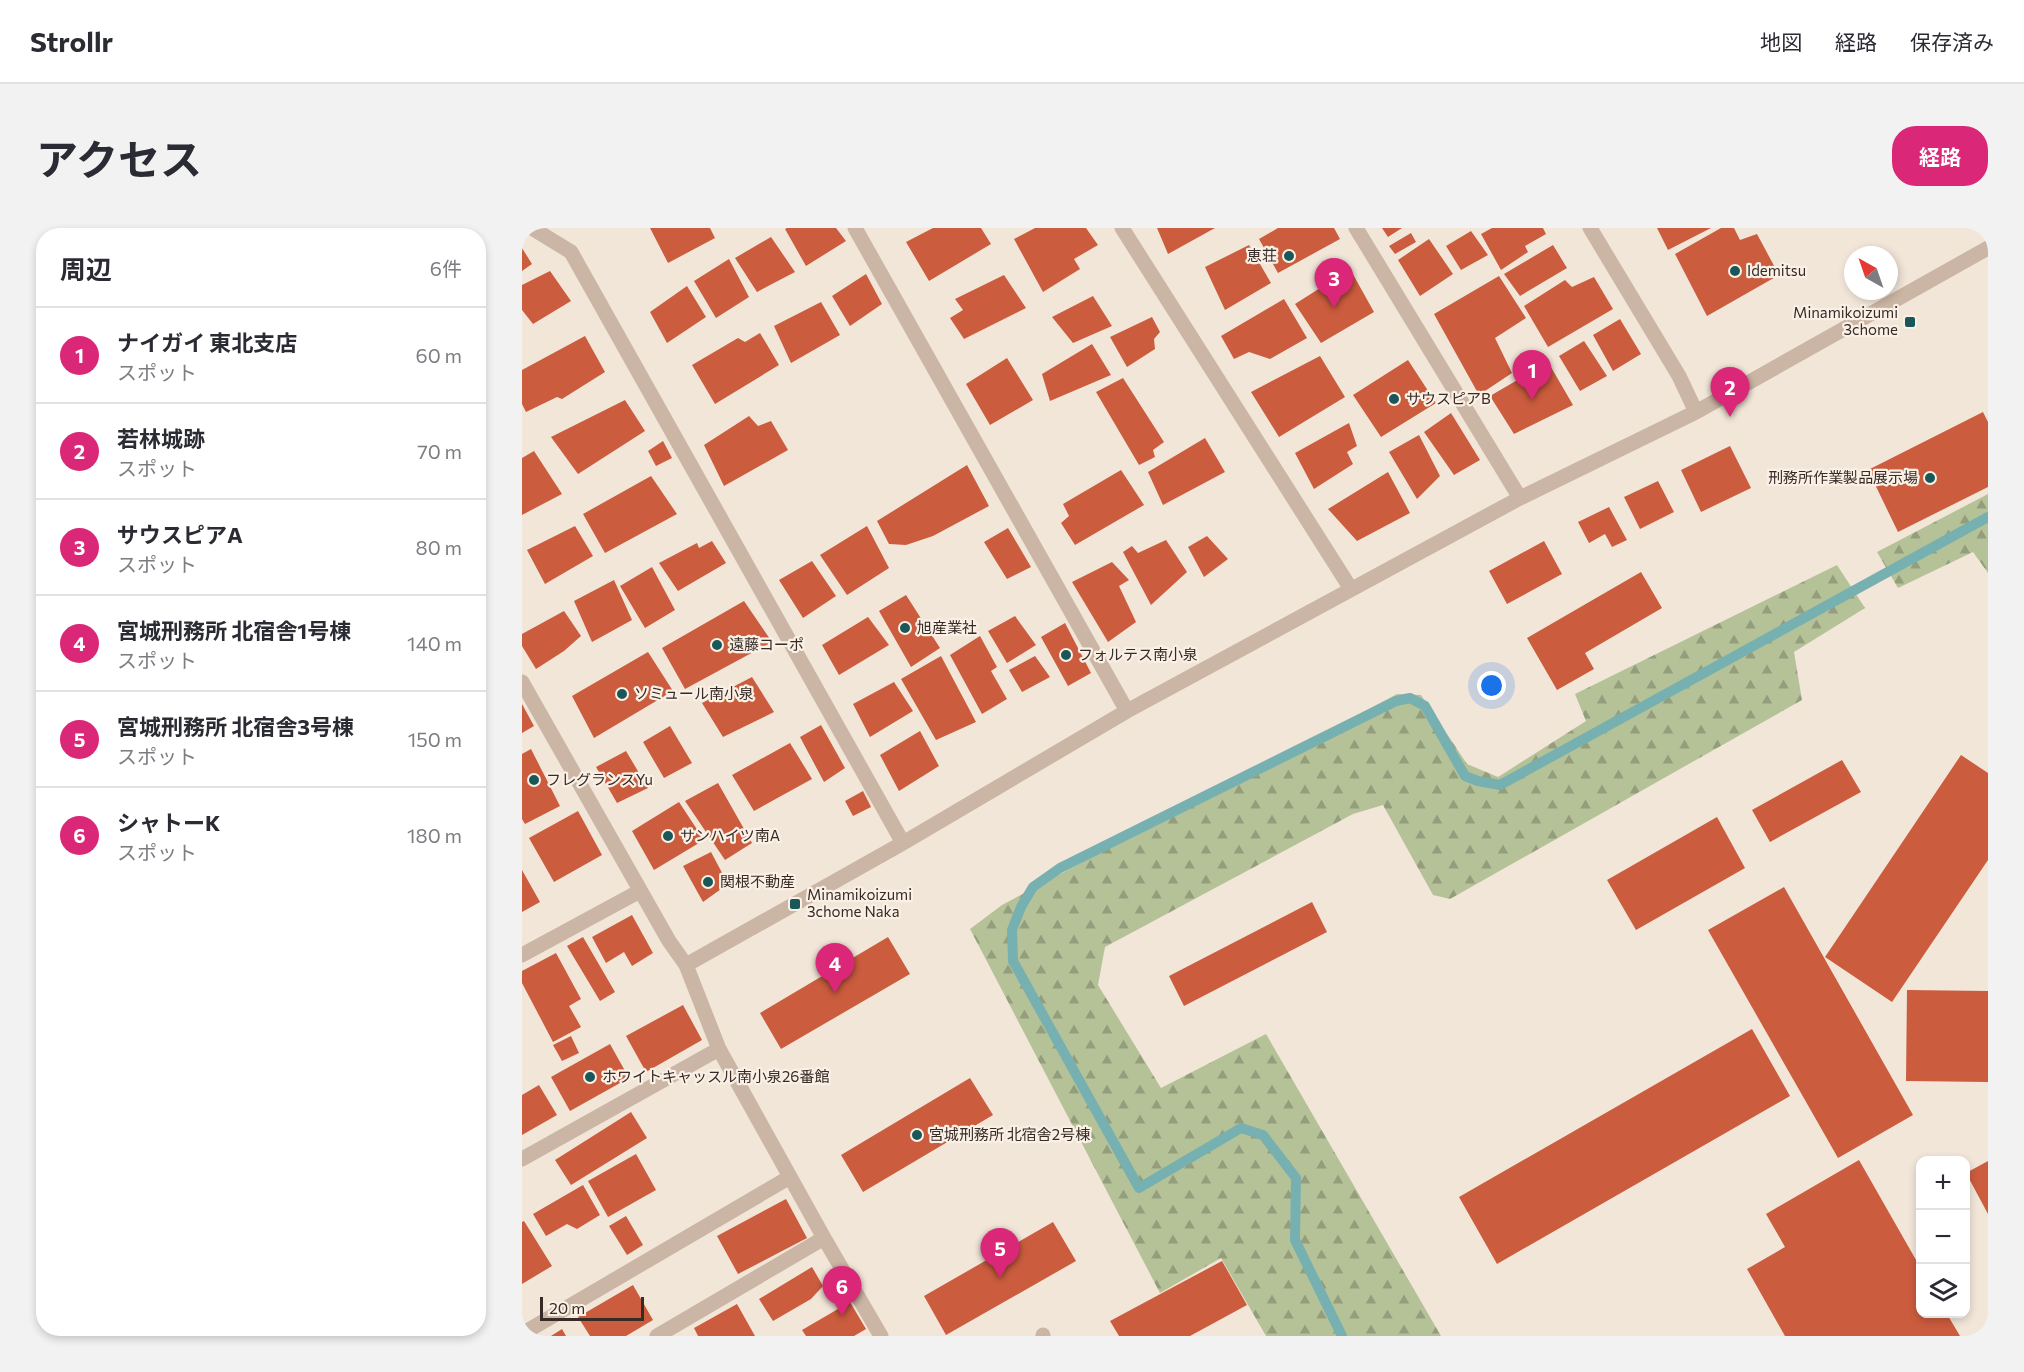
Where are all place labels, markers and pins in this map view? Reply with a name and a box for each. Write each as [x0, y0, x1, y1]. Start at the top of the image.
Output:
place label: 恵荘 [1247, 246, 1277, 264]
marker: 恵荘 [1282, 249, 1296, 263]
pin: 3 [1314, 259, 1354, 308]
place label: Idemitsu [1747, 261, 1806, 279]
marker: Idemitsu [1728, 264, 1742, 278]
place label: Minamikoizumi 3chome [1793, 303, 1898, 338]
marker: Minamikoizumi 3chome [1903, 315, 1917, 329]
pin: 1 [1512, 350, 1552, 400]
pin: 2 [1710, 368, 1750, 417]
place label: サウスピアB [1406, 389, 1491, 407]
marker: サウスピアB [1387, 392, 1401, 406]
place label: 刑務所作業製品展示場 [1768, 468, 1918, 486]
marker: 刑務所作業製品展示場 [1923, 471, 1937, 485]
place label: 旭産業社 [917, 618, 977, 636]
marker: 旭産業社 [898, 621, 912, 635]
place label: 遠藤コーポ [729, 635, 804, 653]
marker: 遠藤コーポ [710, 638, 724, 652]
place label: フォルテス南小泉 [1078, 645, 1198, 663]
marker: フォルテス南小泉 [1059, 648, 1073, 662]
place label: ソミュール南小泉 [634, 684, 754, 702]
marker: ソミュール南小泉 [615, 687, 629, 701]
place label: フレグランスYu [546, 770, 653, 788]
marker: フレグランスYu [527, 773, 541, 787]
place label: サンハイツ南A [680, 826, 780, 844]
marker: サンハイツ南A [661, 829, 675, 843]
place label: 関根不動産 [720, 872, 795, 890]
marker: 関根不動産 [701, 875, 715, 889]
place label: Minamikoizumi 3chome Naka [807, 885, 912, 920]
marker: Minamikoizumi 3chome Naka [788, 897, 802, 911]
pin: 4 [816, 944, 854, 993]
place label: ホワイトキャッスル南小泉26番館 [602, 1067, 829, 1085]
marker: ホワイトキャッスル南小泉26番館 [583, 1070, 597, 1084]
place label: 宮城刑務所 北宿舎2号棟 [929, 1125, 1090, 1143]
marker: 宮城刑務所 北宿舎2号棟 [910, 1128, 924, 1142]
pin: 5 [980, 1228, 1020, 1278]
pin: 6 [822, 1266, 862, 1316]

